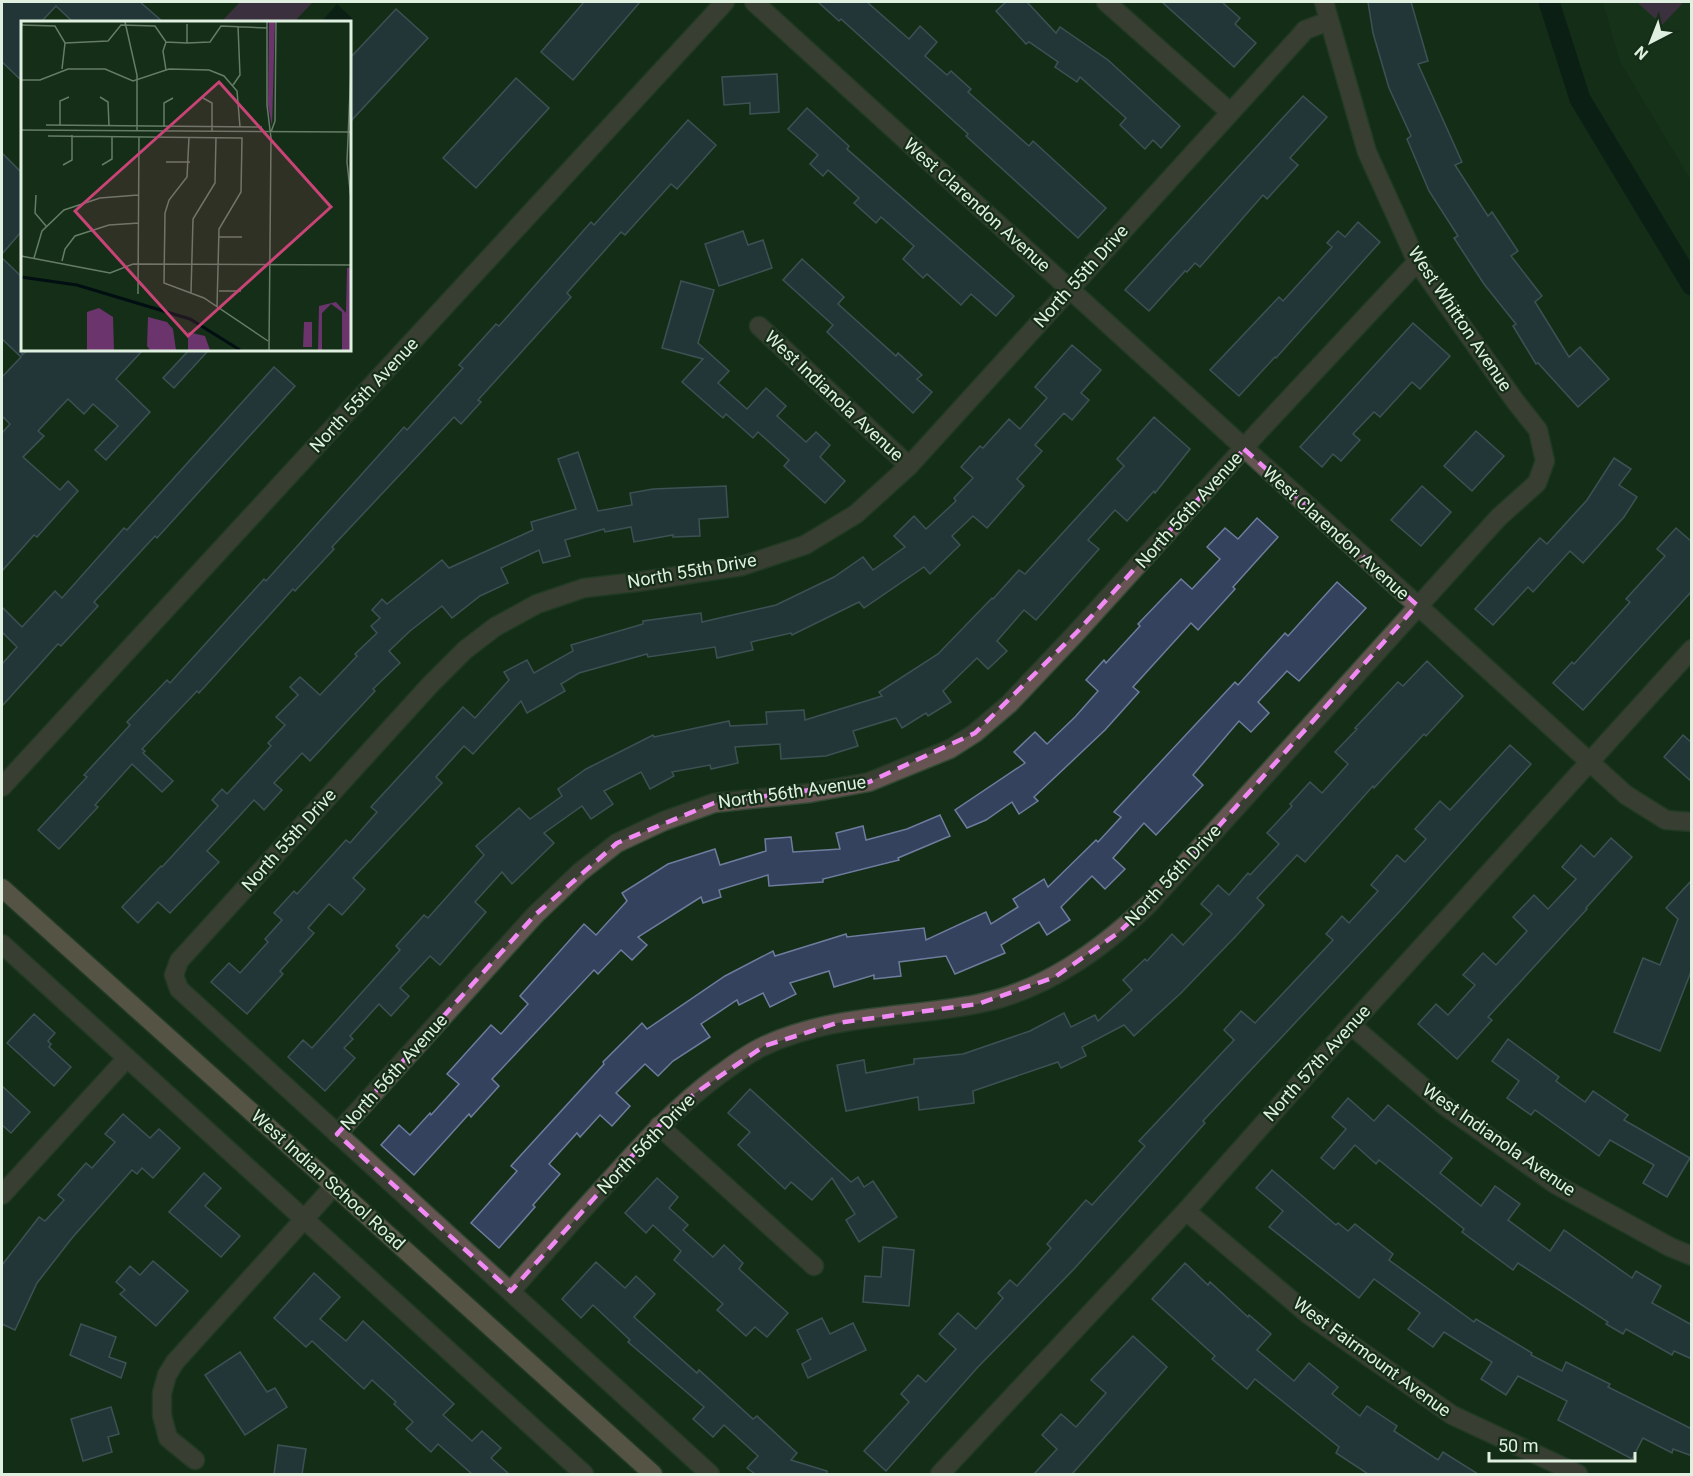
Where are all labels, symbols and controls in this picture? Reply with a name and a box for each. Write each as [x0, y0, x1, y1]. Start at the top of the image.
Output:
north arrow [1621, 12, 1681, 72]
inset map [21, 21, 351, 351]
text: N [1631, 42, 1652, 64]
street label: West Clarendon Avenue [900, 133, 1055, 276]
street label: North 55th Drive [1029, 220, 1132, 331]
street label: West Whitton Avenue [1404, 242, 1517, 395]
street label: West Indianola Avenue [761, 326, 908, 465]
street label: North 55th Avenue [305, 333, 422, 456]
street label: North 56th Avenue [1131, 447, 1246, 572]
street label: West Clarendon Avenue [1259, 461, 1414, 604]
street label: North 55th Drive [626, 549, 758, 592]
street label: North 56th Avenue [717, 771, 867, 812]
street label: North 55th Drive [237, 784, 340, 895]
street label: North 56th Drive [1120, 820, 1225, 930]
street label: North 57th Avenue [1259, 1000, 1374, 1125]
street label: North 56th Avenue [336, 1009, 451, 1134]
street label: West Indianola Avenue [1419, 1079, 1580, 1200]
street label: North 56th Drive [593, 1089, 699, 1198]
street label: West Indian School Road [247, 1105, 409, 1254]
street label: West Fairmount Avenue [1289, 1292, 1455, 1421]
scale bar [1489, 1425, 1634, 1463]
text: 50 m [1498, 1435, 1538, 1456]

